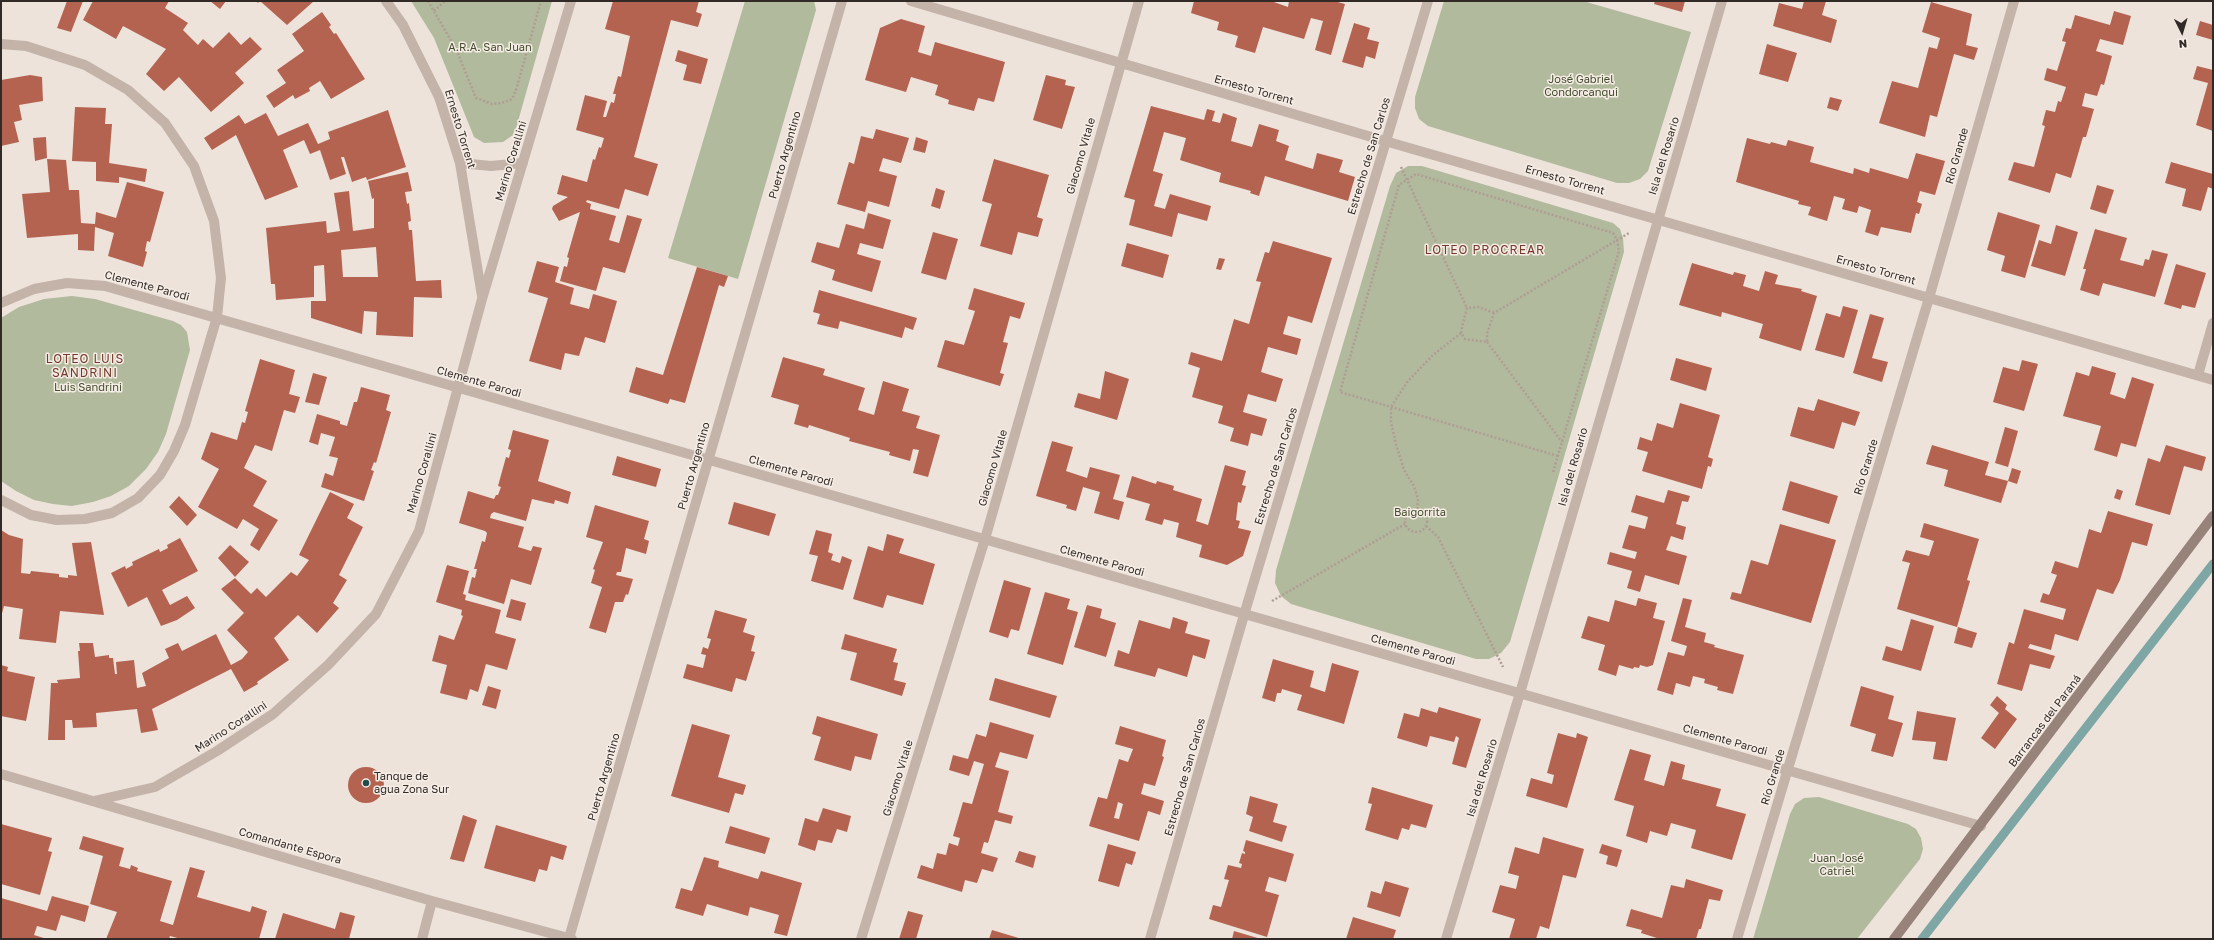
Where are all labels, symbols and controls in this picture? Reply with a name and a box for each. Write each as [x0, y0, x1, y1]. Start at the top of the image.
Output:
north arrow [2162, 12, 2202, 52]
text: N [2178, 38, 2188, 51]
park label: A.R.A. San Juan [448, 41, 532, 55]
street label: Ernesto Torrent [1213, 72, 1295, 108]
park label: José Gabriel Condorcanqui [1544, 73, 1618, 99]
street label: Ernesto Torrent [442, 88, 478, 170]
street label: Estrecho de San Carlos [1345, 96, 1393, 216]
street label: Puerto Argentino [766, 110, 804, 200]
street label: Isla del Rosario [1646, 115, 1682, 197]
street label: Giacomo Vitale [1064, 116, 1098, 196]
street label: Marino Corallini [493, 119, 529, 203]
street label: Río Grande [1943, 126, 1971, 186]
street label: Ernesto Torrent [1524, 162, 1606, 198]
district label: LOTEO PROCREAR [1425, 243, 1545, 257]
street label: Ernesto Torrent [1835, 252, 1917, 288]
street label: Clemente Parodi [103, 268, 191, 304]
district label: LOTEO LUIS SANDRINI [46, 352, 124, 380]
street label: Clemente Parodi [435, 364, 523, 400]
park label: Luis Sandrini [54, 381, 122, 395]
street label: Estrecho de San Carlos [1252, 406, 1300, 526]
street label: Puerto Argentino [675, 421, 713, 511]
street label: Isla del Rosario [1555, 426, 1591, 508]
street label: Giacomo Vitale [976, 428, 1010, 508]
street label: Marino Corallini [404, 431, 440, 515]
street label: Río Grande [1851, 437, 1881, 497]
street label: Clemente Parodi [747, 453, 835, 489]
park label: Baigorrita [1394, 506, 1446, 520]
street label: Clemente Parodi [1058, 543, 1146, 579]
street label: Clemente Parodi [1369, 632, 1457, 668]
street label: Barrancas del Paraná [2006, 672, 2084, 770]
street label: Marino Corallini [193, 699, 269, 755]
street label: Estrecho de San Carlos [1162, 716, 1208, 838]
street label: Clemente Parodi [1681, 722, 1769, 758]
street label: Puerto Argentino [585, 732, 623, 822]
street label: Isla del Rosario [1464, 737, 1500, 819]
street label: Giacomo Vitale [880, 738, 916, 818]
street label: Río Grande [1758, 747, 1788, 807]
place label: Tanque de agua Zona Sur [374, 770, 449, 796]
marker: Tanque de agua Zona Sur [361, 778, 371, 788]
street label: Comandante Espora [237, 825, 343, 867]
park label: Juan José Catriel [1810, 852, 1864, 878]

